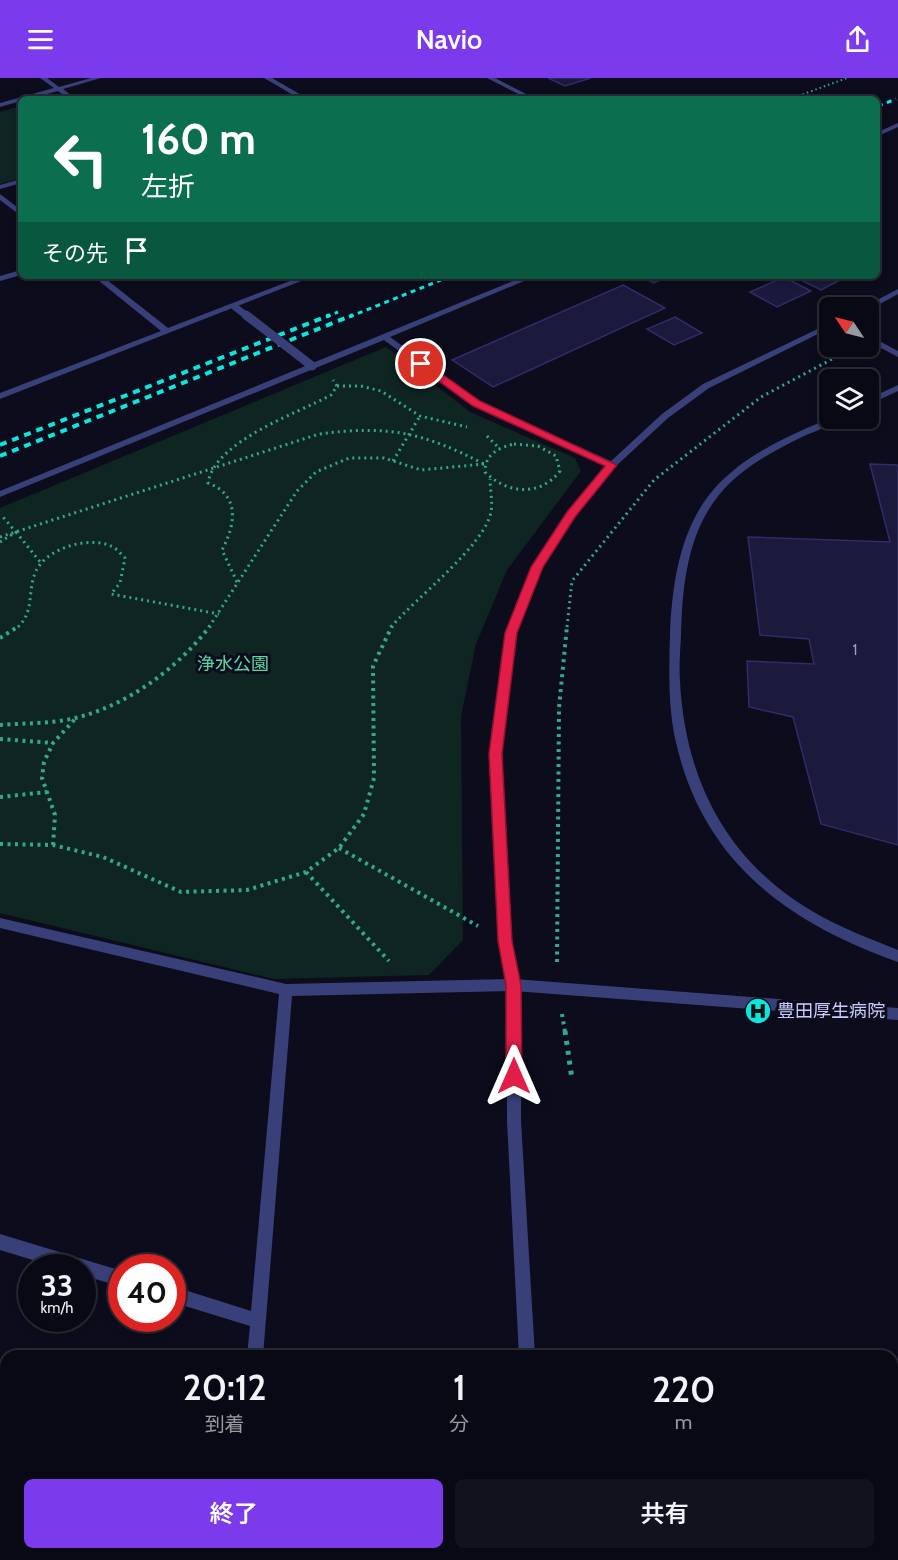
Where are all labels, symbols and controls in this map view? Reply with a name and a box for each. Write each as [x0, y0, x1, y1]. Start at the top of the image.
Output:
icon: menu [24, 23, 57, 56]
text: Navio [416, 23, 482, 56]
icon: share [841, 23, 874, 56]
text: 160 m [141, 113, 256, 165]
icon: left [42, 120, 120, 198]
text: 左折 [141, 170, 195, 203]
icon: arrive [120, 234, 153, 267]
text: その先 [42, 240, 108, 267]
north arrow [819, 297, 879, 357]
map controls [819, 297, 879, 429]
pin [395, 338, 446, 389]
icon: arrive [404, 347, 437, 380]
button: layers [819, 369, 879, 429]
house number: 1 [853, 641, 857, 659]
park label: 浄水公園 [197, 653, 269, 675]
hospital icon: 豊田厚生病院 [743, 996, 773, 1026]
place label: 豊田厚生病院 [777, 1000, 885, 1022]
position arrow [482, 1044, 546, 1108]
speed limit sign: 40 [108, 1254, 186, 1332]
text: 33 [41, 1267, 73, 1304]
text: km/h [41, 1299, 73, 1317]
text: 20:12 [183, 1365, 267, 1409]
text: 1 [453, 1365, 466, 1409]
text: 220 [652, 1367, 715, 1411]
text: m [675, 1410, 692, 1434]
text: 到着 [205, 1412, 245, 1436]
text: 分 [449, 1412, 469, 1436]
button: 終了 [24, 1479, 443, 1548]
button: 共有 [455, 1479, 874, 1548]

